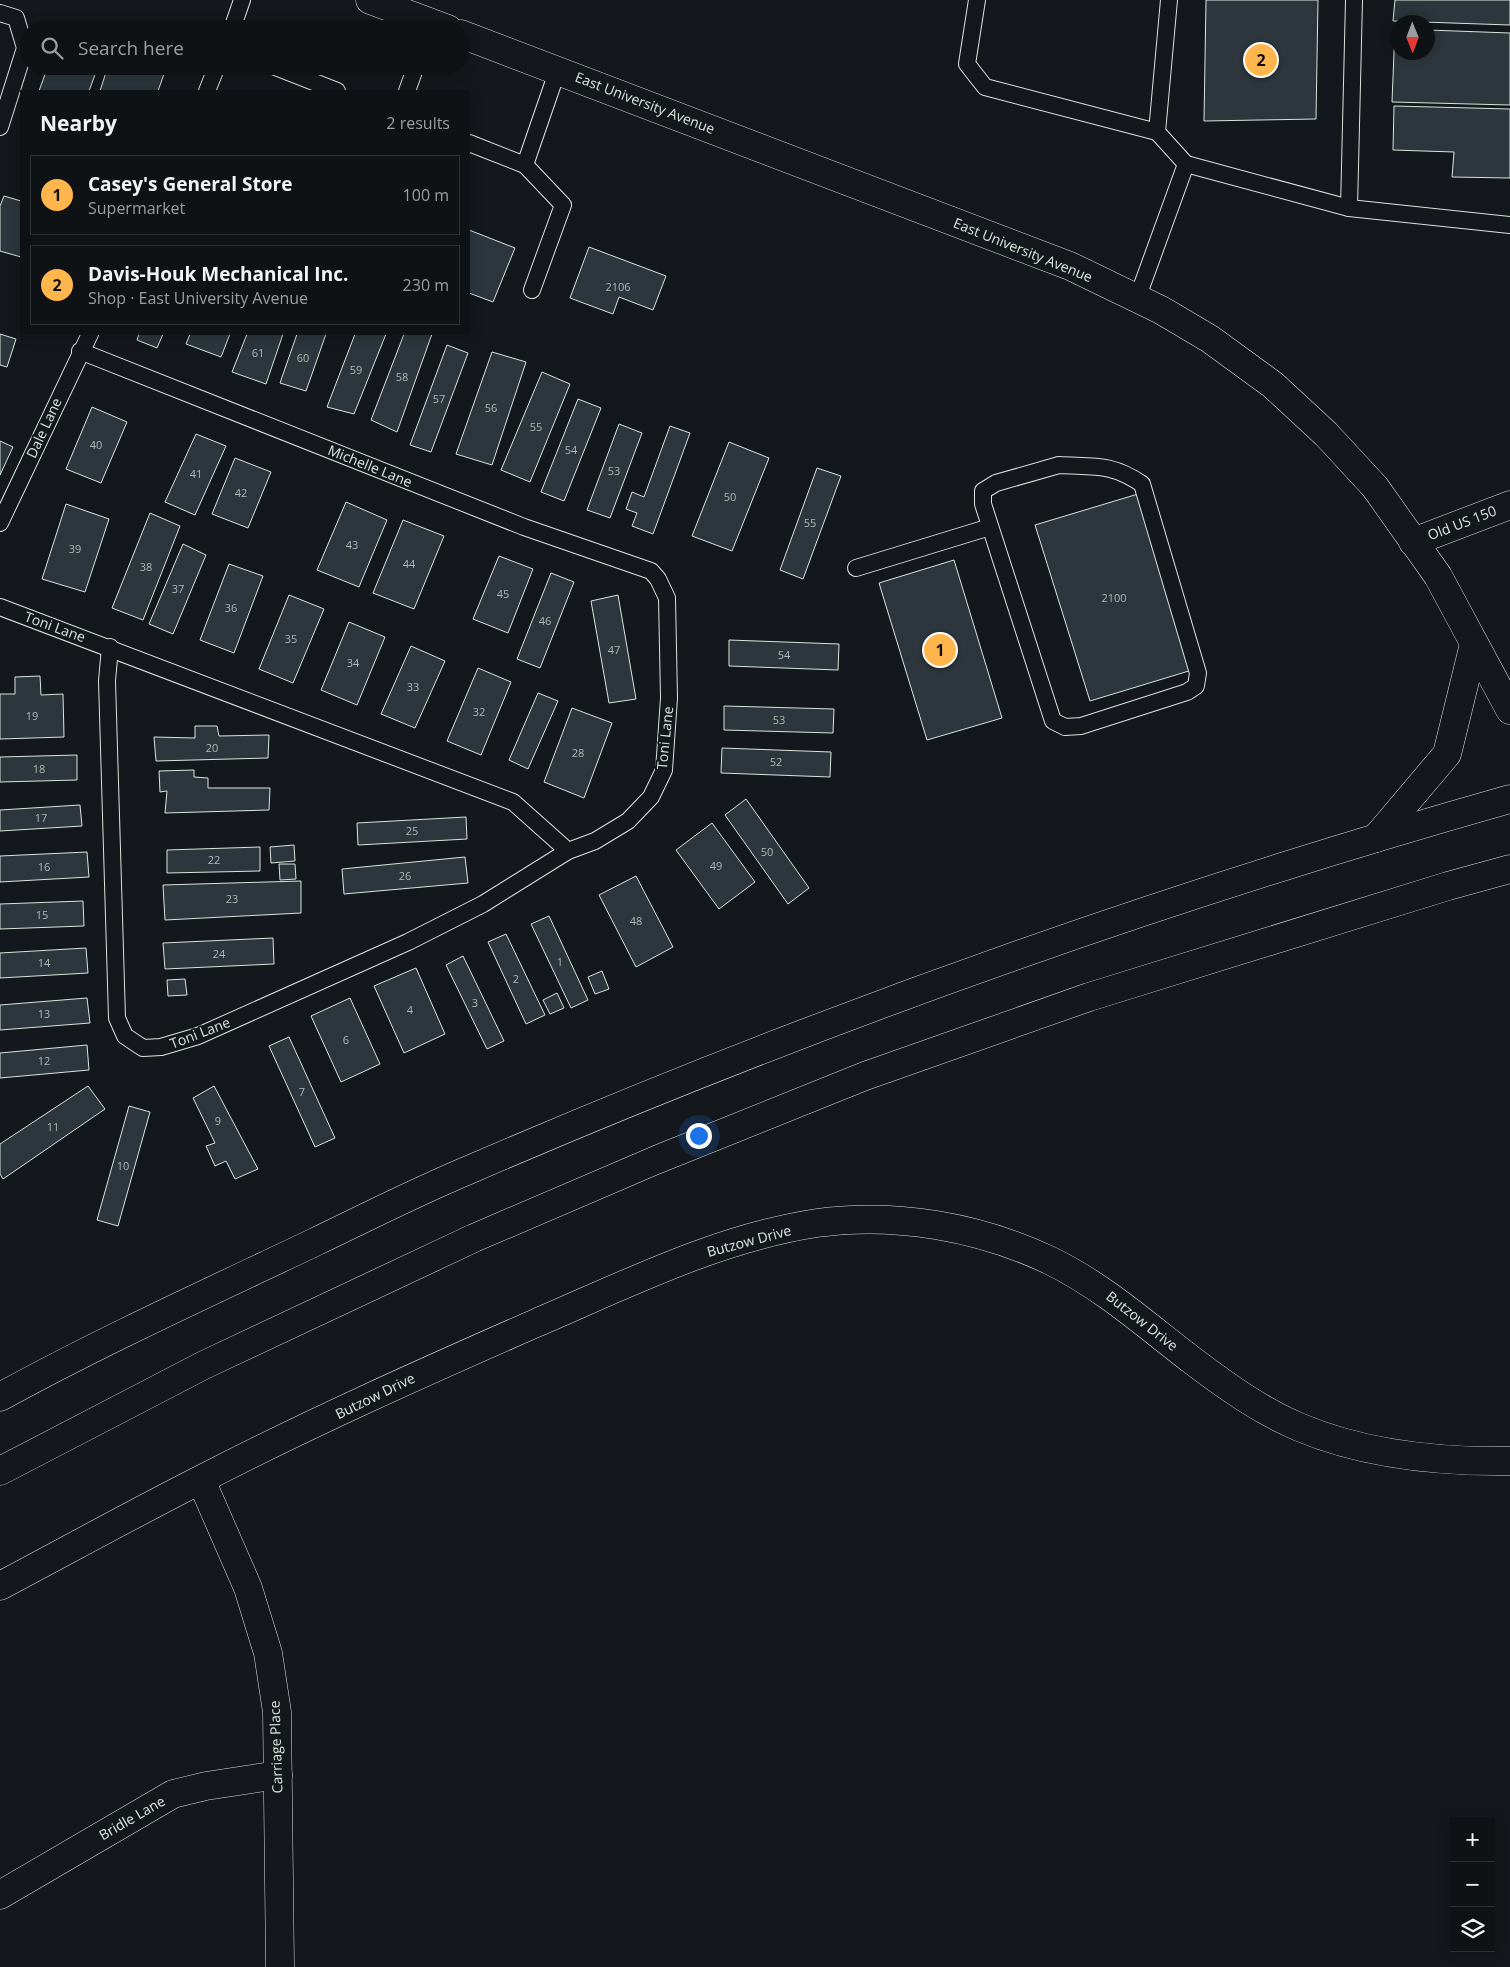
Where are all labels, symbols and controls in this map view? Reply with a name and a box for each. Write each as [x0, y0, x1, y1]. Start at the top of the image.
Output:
north arrow [1390, 15, 1435, 60]
search box [20, 20, 470, 75]
icon: search [38, 34, 66, 62]
text: Search here [78, 35, 184, 61]
pin: 2 [1245, 41, 1277, 79]
street label: East University Avenue [573, 67, 718, 138]
text: Nearby [40, 109, 117, 137]
text: 2 results [386, 112, 450, 134]
text: Casey's General Store [88, 171, 292, 197]
text: 1 [52, 184, 62, 206]
text: 100 m [403, 184, 449, 206]
text: Supermarket [88, 197, 185, 219]
street label: East University Avenue [951, 213, 1096, 286]
text: Davis-Houk Mechanical Inc. [88, 261, 348, 287]
text: 2 [52, 274, 62, 296]
text: 230 m [403, 274, 449, 296]
house number: 2106 [605, 279, 631, 294]
text: Shop · East University Avenue [88, 287, 308, 309]
house number: 61 [252, 345, 264, 360]
house number: 60 [297, 350, 309, 365]
house number: 59 [350, 362, 362, 377]
house number: 58 [396, 369, 408, 384]
house number: 57 [433, 391, 445, 406]
street label: Dale Lane [21, 394, 66, 461]
house number: 56 [485, 400, 497, 415]
house number: 55 [530, 419, 542, 434]
house number: 40 [90, 437, 102, 452]
street label: Michelle Lane [325, 440, 415, 491]
house number: 54 [565, 442, 578, 457]
house number: 53 [608, 463, 620, 478]
house number: 41 [190, 466, 202, 481]
house number: 42 [235, 485, 247, 500]
house number: 50 [724, 489, 736, 504]
street label: Old US 150 [1425, 501, 1499, 544]
house number: 55 [804, 515, 816, 530]
house number: 43 [346, 537, 358, 552]
house number: 39 [69, 541, 81, 556]
house number: 44 [403, 556, 416, 571]
house number: 38 [140, 559, 152, 574]
house number: 37 [172, 581, 184, 596]
house number: 45 [497, 586, 509, 601]
house number: 2100 [1101, 590, 1127, 605]
house number: 36 [225, 600, 237, 615]
street label: Toni Lane [22, 607, 88, 646]
house number: 46 [539, 613, 551, 628]
house number: 35 [285, 631, 297, 646]
pin: 1 [924, 631, 956, 669]
house number: 47 [608, 642, 620, 657]
house number: 54 [778, 647, 791, 662]
house number: 34 [347, 655, 360, 670]
house number: 33 [407, 679, 419, 694]
house number: 32 [473, 704, 485, 719]
street label: Toni Lane [652, 705, 677, 770]
house number: 19 [26, 708, 38, 723]
house number: 53 [773, 712, 785, 727]
house number: 20 [206, 740, 218, 755]
house number: 28 [572, 745, 584, 760]
house number: 52 [770, 754, 782, 769]
house number: 18 [33, 761, 45, 776]
house number: 17 [35, 810, 47, 825]
house number: 25 [406, 823, 418, 838]
house number: 50 [761, 844, 773, 859]
house number: 22 [208, 852, 220, 867]
house number: 49 [710, 858, 722, 873]
house number: 16 [38, 859, 50, 874]
house number: 26 [399, 868, 411, 883]
house number: 23 [226, 891, 238, 906]
house number: 15 [36, 907, 48, 922]
house number: 48 [630, 913, 642, 928]
house number: 24 [213, 946, 226, 961]
house number: 1 [557, 954, 563, 969]
house number: 14 [38, 955, 51, 970]
house number: 2 [513, 971, 519, 986]
house number: 3 [472, 995, 478, 1010]
house number: 4 [407, 1002, 414, 1017]
house number: 13 [38, 1006, 50, 1021]
street label: Toni Lane [167, 1012, 233, 1053]
house number: 6 [343, 1032, 349, 1047]
house number: 12 [38, 1053, 50, 1068]
house number: 7 [299, 1084, 305, 1099]
house number: 9 [215, 1113, 221, 1128]
house number: 11 [47, 1119, 59, 1134]
your location [686, 1123, 712, 1149]
house number: 10 [117, 1158, 129, 1173]
street label: Butzow Drive [705, 1220, 793, 1261]
street label: Butzow Drive [1102, 1287, 1182, 1355]
street label: Butzow Drive [332, 1368, 418, 1423]
street label: Carriage Place [264, 1700, 287, 1794]
street label: Bridle Lane [95, 1791, 168, 1844]
map controls [1450, 1817, 1495, 1952]
button: + [1450, 1817, 1495, 1862]
button: − [1450, 1862, 1495, 1907]
button: layers [1450, 1907, 1495, 1952]

